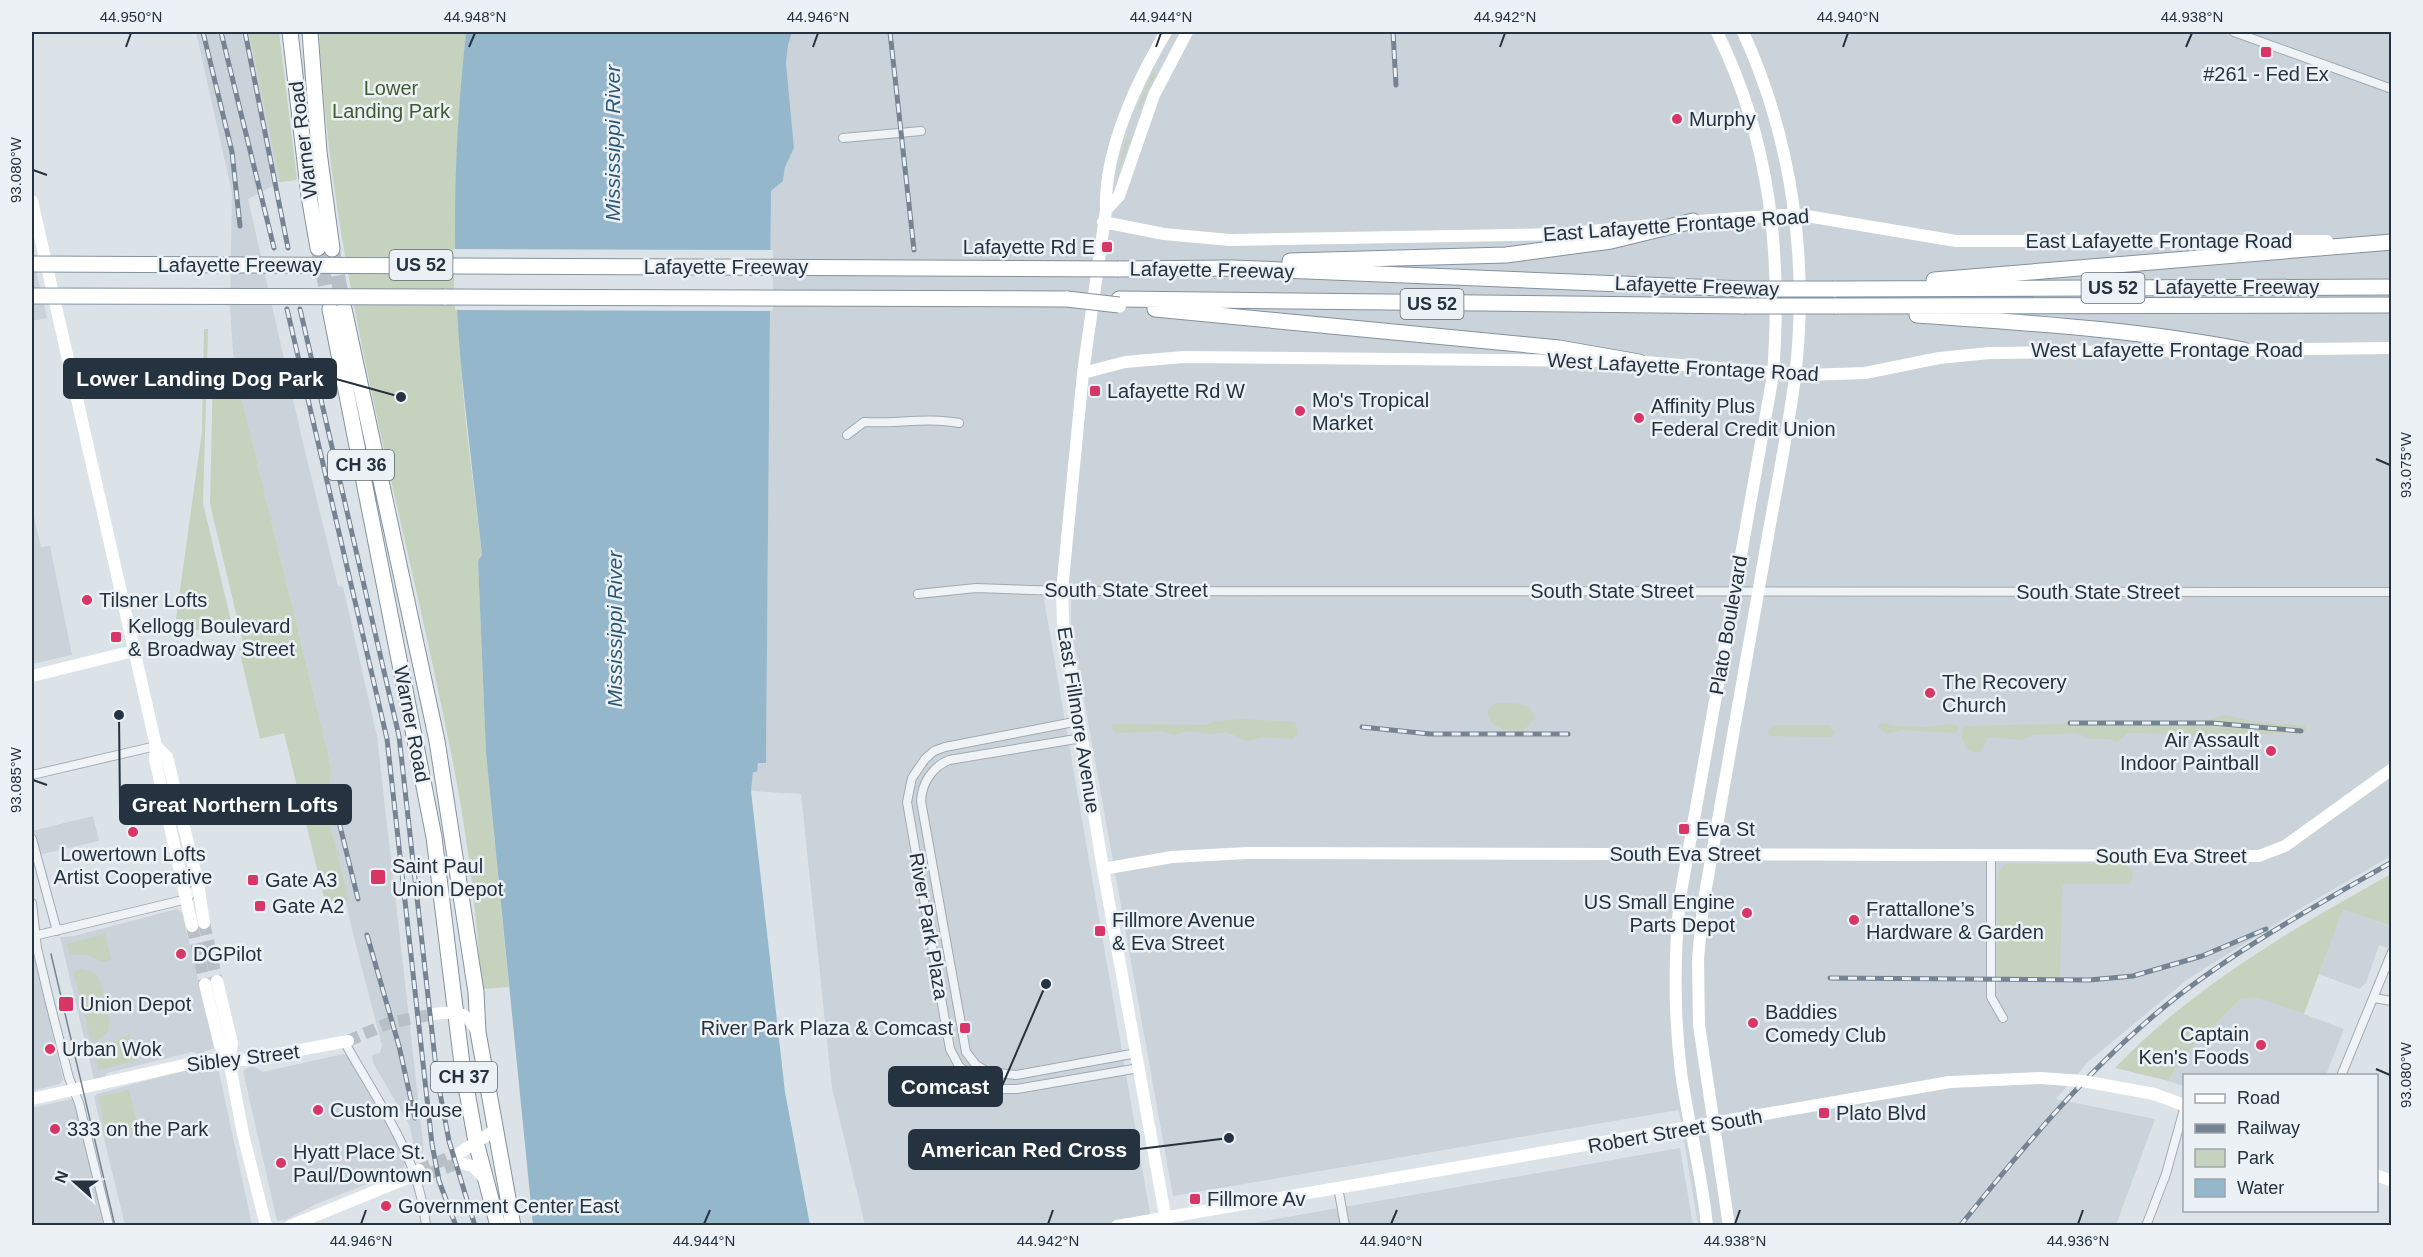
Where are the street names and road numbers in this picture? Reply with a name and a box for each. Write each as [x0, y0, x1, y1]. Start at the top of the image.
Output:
street label: Warner Road [285, 80, 321, 200]
street label: East Lafayette Frontage Road [1542, 205, 1810, 245]
street label: East Lafayette Frontage Road [2026, 230, 2292, 252]
road number: US 52 [390, 250, 452, 280]
street label: Lafayette Freeway [158, 254, 322, 276]
street label: Lafayette Freeway [644, 256, 808, 278]
street label: Lafayette Freeway [1130, 258, 1294, 282]
street label: Lafayette Freeway [1614, 272, 1780, 300]
road number: US 52 [2082, 273, 2144, 303]
street label: Lafayette Freeway [2155, 276, 2319, 298]
road number: US 52 [1400, 289, 1464, 319]
street label: West Lafayette Frontage Road [2031, 339, 2303, 361]
street label: West Lafayette Frontage Road [1547, 349, 1819, 385]
road number: CH 36 [328, 450, 394, 480]
street label: Plato Boulevard [1705, 554, 1751, 696]
street label: South State Street [1044, 579, 1208, 601]
street label: South State Street [1530, 580, 1694, 602]
street label: South State Street [2016, 581, 2180, 603]
street label: East Fillmore Avenue [1053, 625, 1105, 815]
street label: Warner Road [390, 664, 434, 784]
street label: South Eva Street [1609, 843, 1761, 865]
street label: South Eva Street [2095, 845, 2247, 867]
street label: River Park Plaza [905, 851, 953, 1002]
street label: Sibley Street [185, 1040, 301, 1076]
road number: CH 37 [431, 1062, 497, 1092]
street label: Robert Street South [1586, 1105, 1764, 1157]

